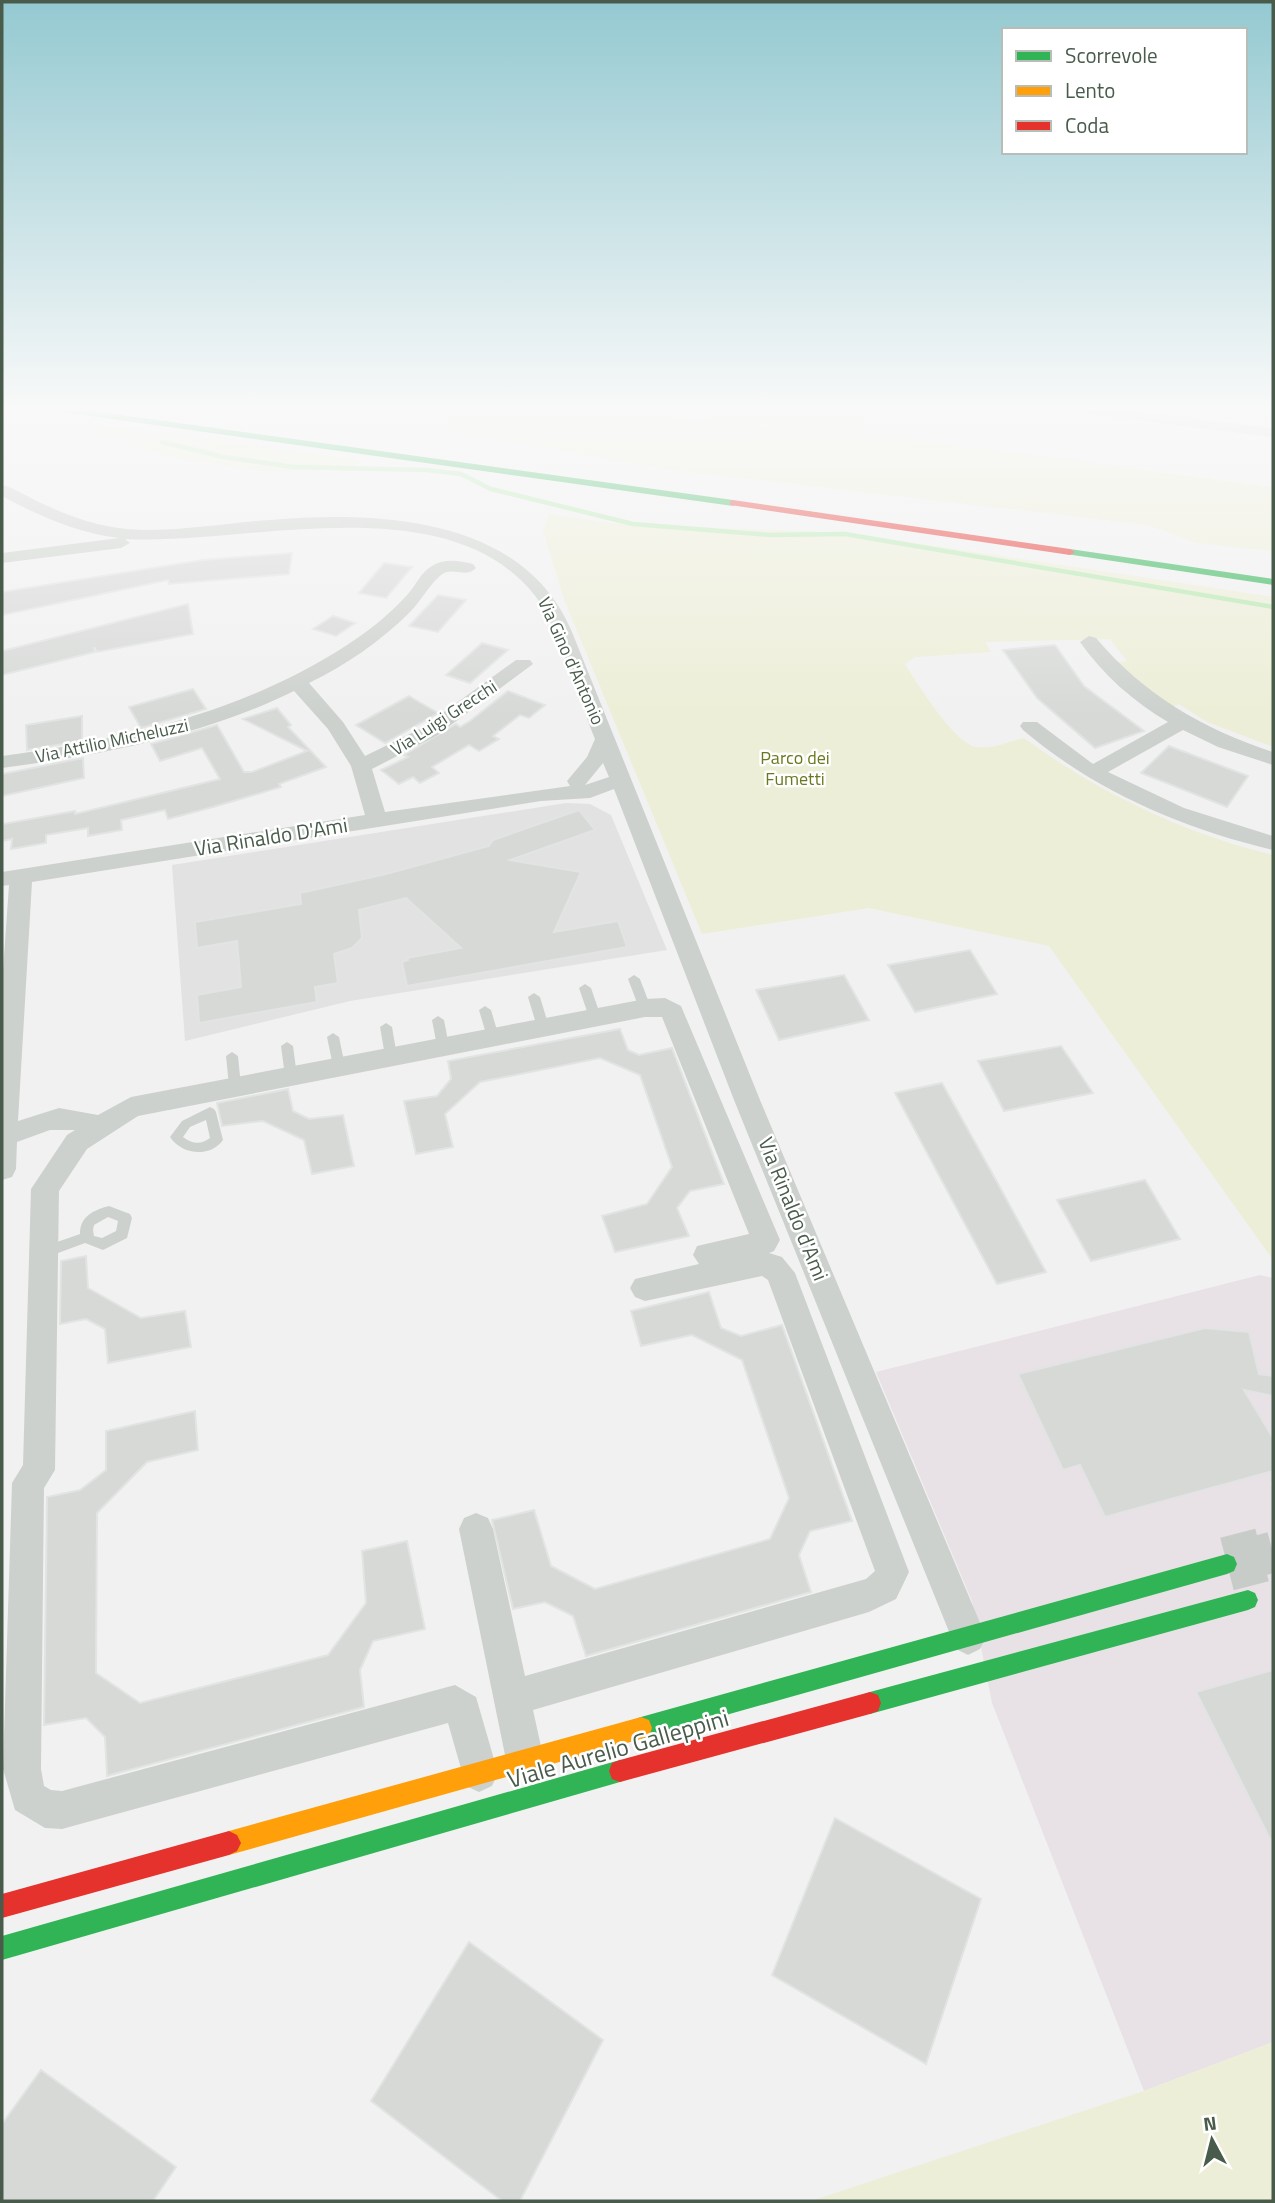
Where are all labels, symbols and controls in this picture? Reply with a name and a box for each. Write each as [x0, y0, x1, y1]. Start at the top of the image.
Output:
legend [1002, 28, 1247, 154]
text: Scorrevole [1065, 39, 1158, 71]
text: Lento [1065, 74, 1115, 106]
text: Coda [1065, 109, 1109, 141]
street label: Via Gino d'Antonio [531, 593, 612, 729]
street label: Via Luigi Grecchi [385, 673, 502, 762]
street label: Via Attilio Micheluzzi [33, 711, 191, 770]
park label: Parco dei Fumetti [760, 744, 830, 792]
street label: Via Rinaldo D'Ami [192, 808, 350, 864]
street label: Via Rinaldo d'Ami [751, 1132, 837, 1285]
street label: Viale Aurelio Galleppini [503, 1699, 733, 1797]
north arrow [1177, 2105, 1247, 2175]
text: N [1202, 2107, 1218, 2138]

